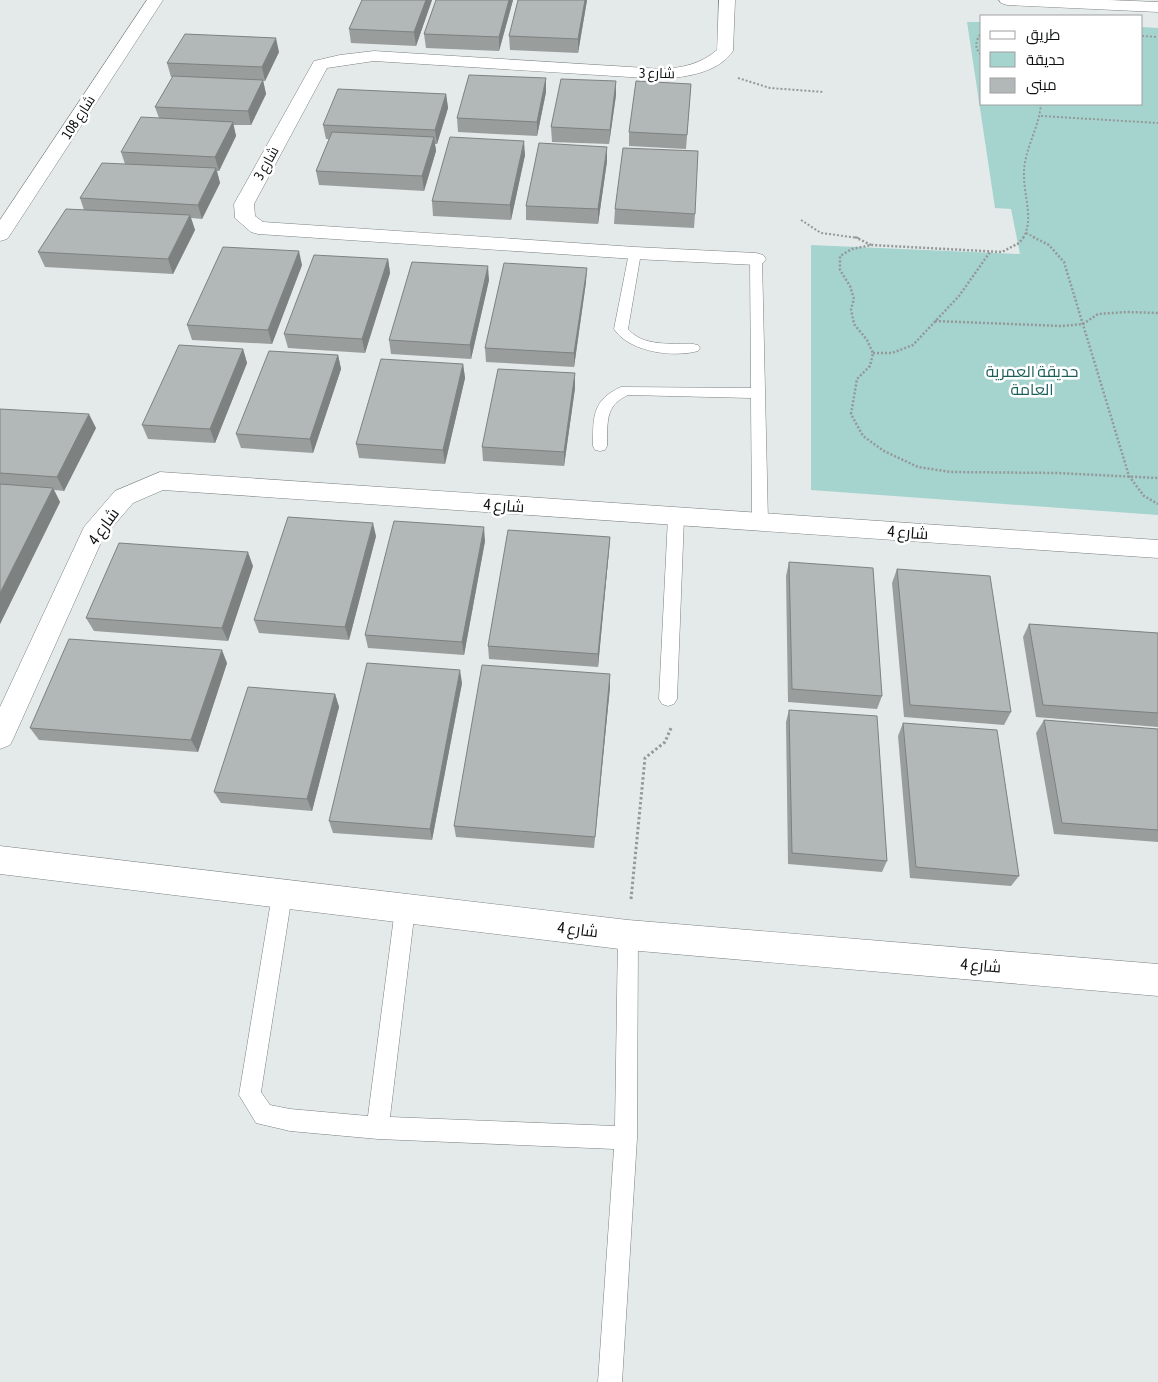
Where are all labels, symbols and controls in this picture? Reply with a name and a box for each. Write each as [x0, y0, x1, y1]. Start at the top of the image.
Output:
legend [980, 15, 1143, 105]
text: طريق [1026, 26, 1060, 45]
text: حديقة [1026, 51, 1065, 68]
street label: شارع 3 [639, 65, 675, 82]
text: مبنى [1026, 76, 1057, 95]
street label: شارع 108 [58, 92, 99, 142]
street label: شارع 3 [250, 144, 283, 183]
park label: حديقة العمرية العامة [986, 362, 1078, 398]
street label: شارع 4 [483, 495, 525, 518]
street label: شارع 4 [84, 504, 125, 550]
street label: شارع 4 [887, 522, 929, 545]
street label: شارع 4 [556, 918, 599, 943]
street label: شارع 4 [960, 954, 1002, 979]

